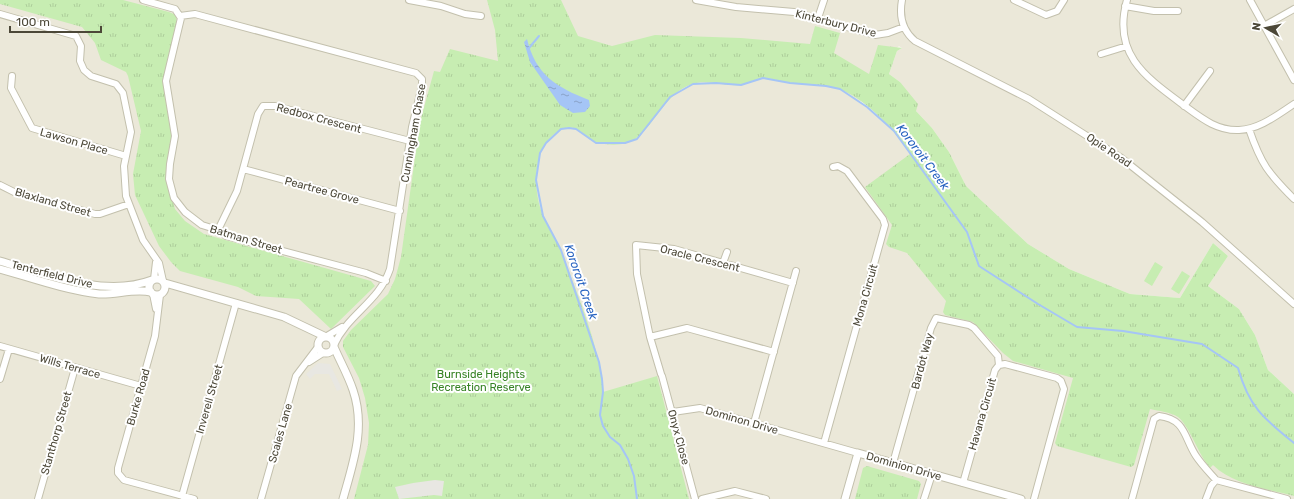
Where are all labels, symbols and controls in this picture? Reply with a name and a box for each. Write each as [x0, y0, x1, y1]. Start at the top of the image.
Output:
street label: Kinterbury Drive [794, 7, 878, 40]
scale bar [10, 8, 101, 34]
north arrow [1246, 8, 1286, 48]
text: 100 m [16, 15, 50, 29]
text: N [1250, 22, 1264, 31]
street label: Cunningham Chase [398, 83, 429, 184]
street label: Redbox Crescent [275, 101, 363, 136]
water label: Kororoit Creek [894, 121, 953, 193]
street label: Lawson Place [38, 126, 109, 157]
street label: Opie Road [1084, 131, 1134, 170]
street label: Peartree Grove [283, 174, 361, 207]
street label: Blaxland Street [13, 185, 93, 220]
street label: Batman Street [208, 222, 284, 257]
water label: Kororoit Creek [562, 242, 601, 322]
street label: Oracle Crescent [659, 242, 742, 275]
street label: Tenterfield Drive [10, 258, 94, 291]
street label: Mona Circuit [850, 262, 881, 328]
street label: Bardot Way [909, 332, 936, 391]
street label: Wills Terrace [38, 352, 102, 381]
street label: Inverell Street [193, 362, 226, 435]
street label: Burke Road [124, 367, 153, 427]
park label: Burnside Heights Recreation Reserve [431, 368, 531, 394]
street label: Havana Circuit [966, 376, 999, 452]
street label: Stanthorp Street [38, 389, 75, 476]
street label: Scales Lane [266, 402, 295, 464]
street label: Dominon Drive [704, 404, 780, 437]
street label: Onyx Close [665, 408, 692, 466]
street label: Dominion Drive [865, 450, 943, 483]

